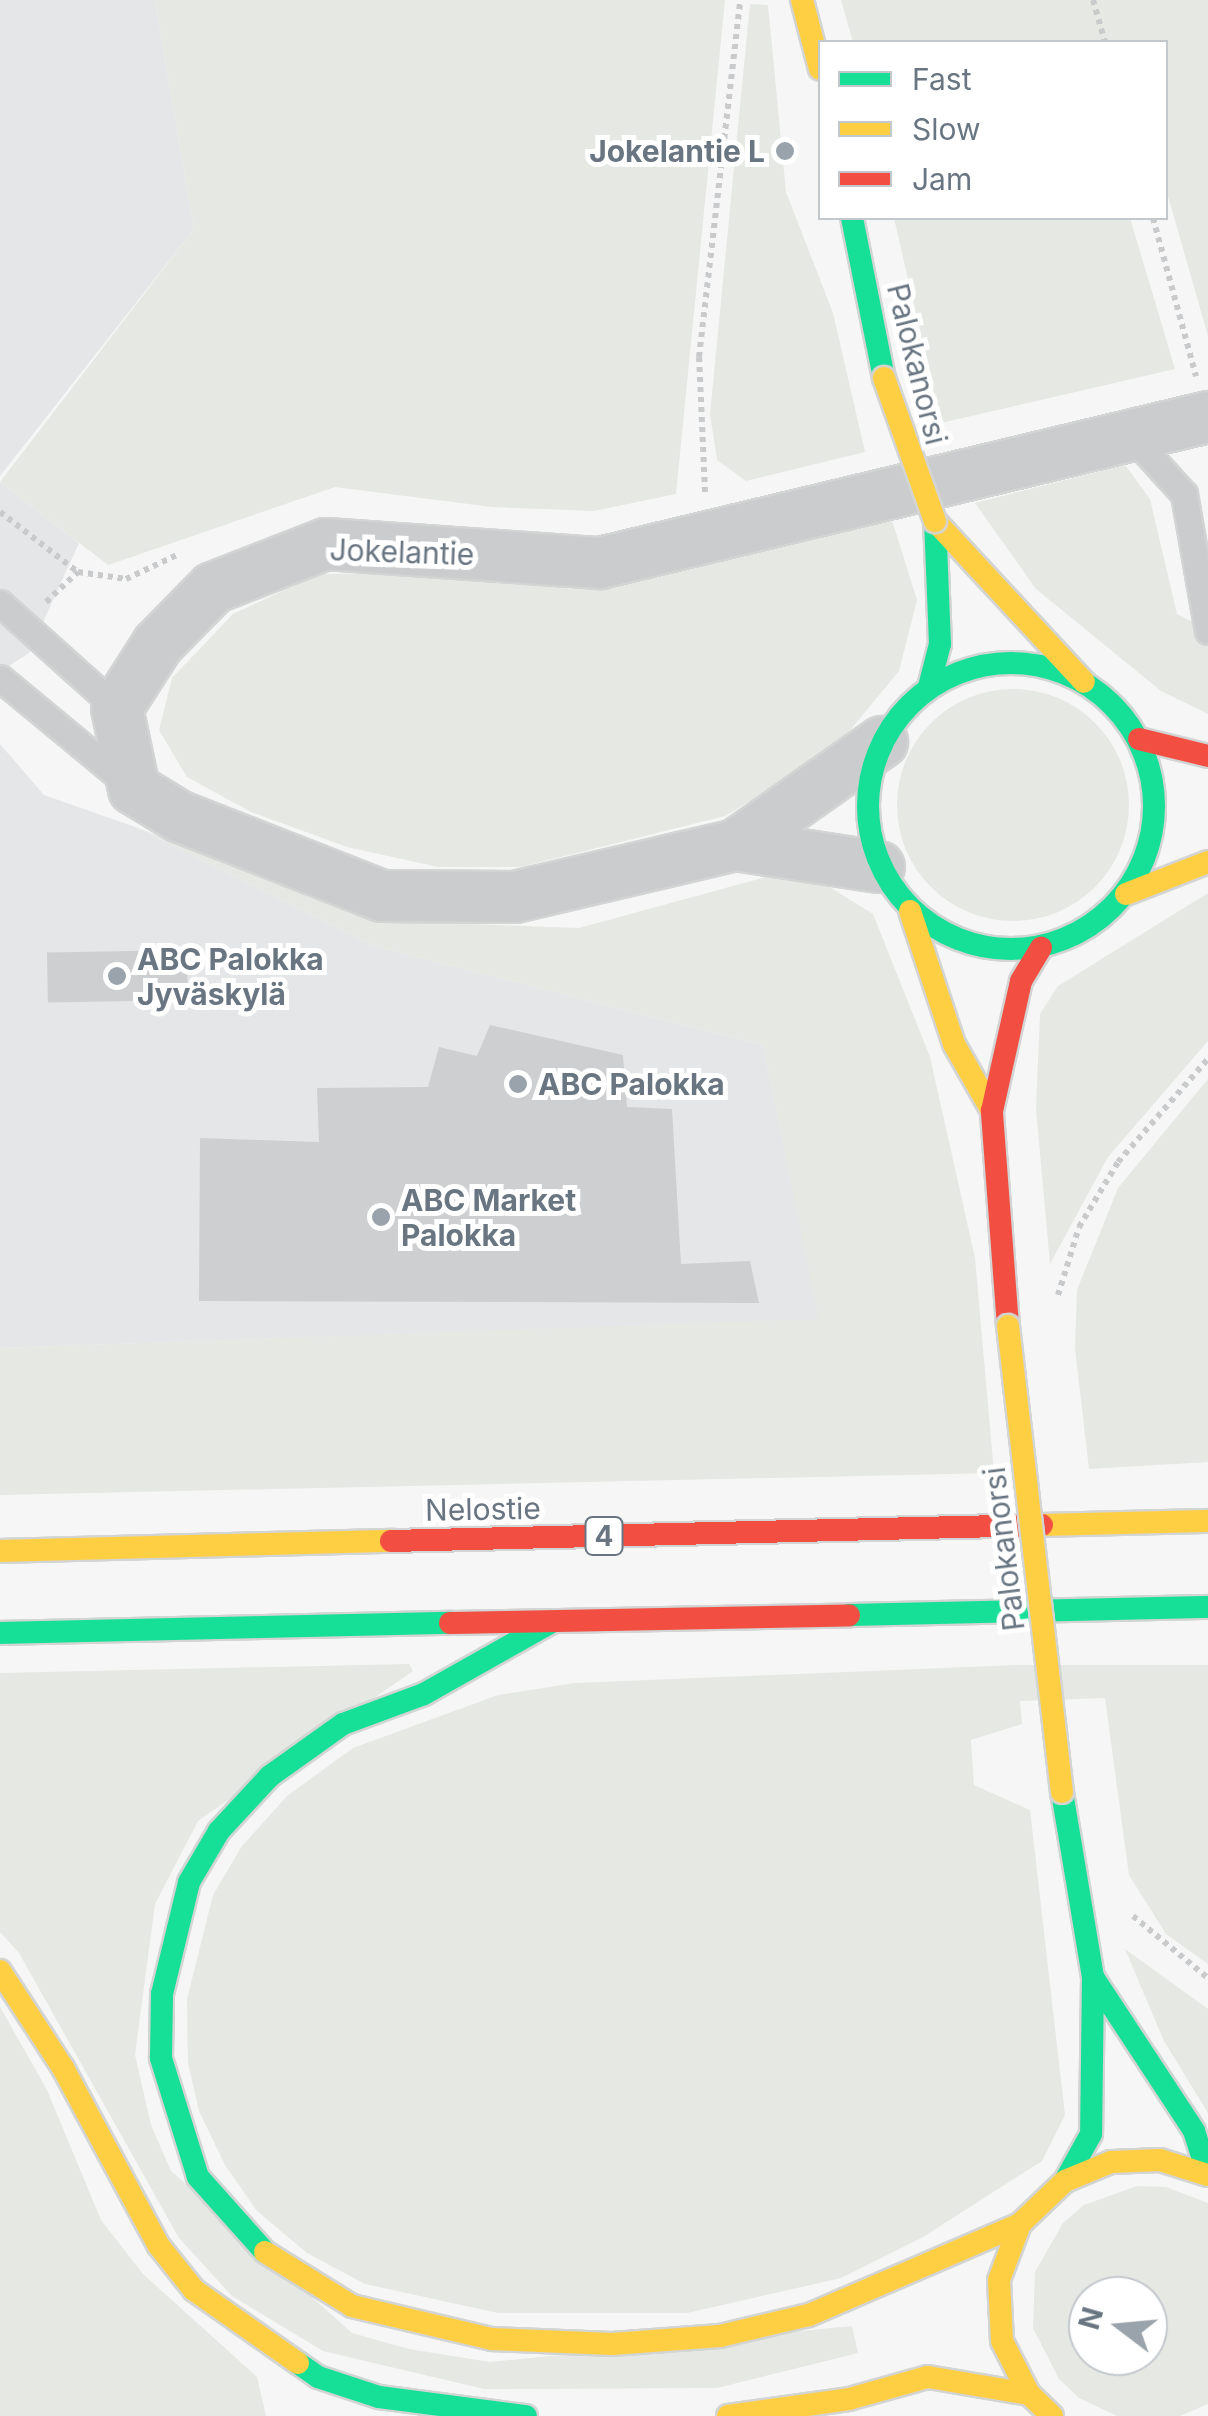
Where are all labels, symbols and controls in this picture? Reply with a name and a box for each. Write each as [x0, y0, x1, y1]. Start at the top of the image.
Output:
legend [818, 40, 1168, 220]
text: Fast [912, 61, 971, 97]
text: Slow [912, 111, 981, 147]
place label: Jokelantie L [589, 133, 765, 169]
marker: Jokelantie L [774, 140, 796, 162]
text: Jam [912, 161, 972, 197]
street label: Palokanorsi [880, 280, 954, 448]
street label: Jokelantie [329, 531, 475, 573]
place label: ABC Palokka Jyväskylä [137, 941, 324, 1012]
marker: ABC Palokka Jyväskylä [106, 965, 128, 987]
place label: ABC Palokka [538, 1066, 725, 1102]
marker: ABC Palokka [507, 1073, 529, 1095]
place label: ABC Market Palokka [401, 1182, 576, 1252]
marker: ABC Market Palokka [370, 1206, 392, 1228]
street label: Palokanorsi [976, 1465, 1032, 1633]
street label: Nelostie [425, 1490, 541, 1528]
road number: 4 [584, 1513, 624, 1559]
north arrow [1068, 2276, 1168, 2376]
text: N [1072, 2303, 1110, 2333]

